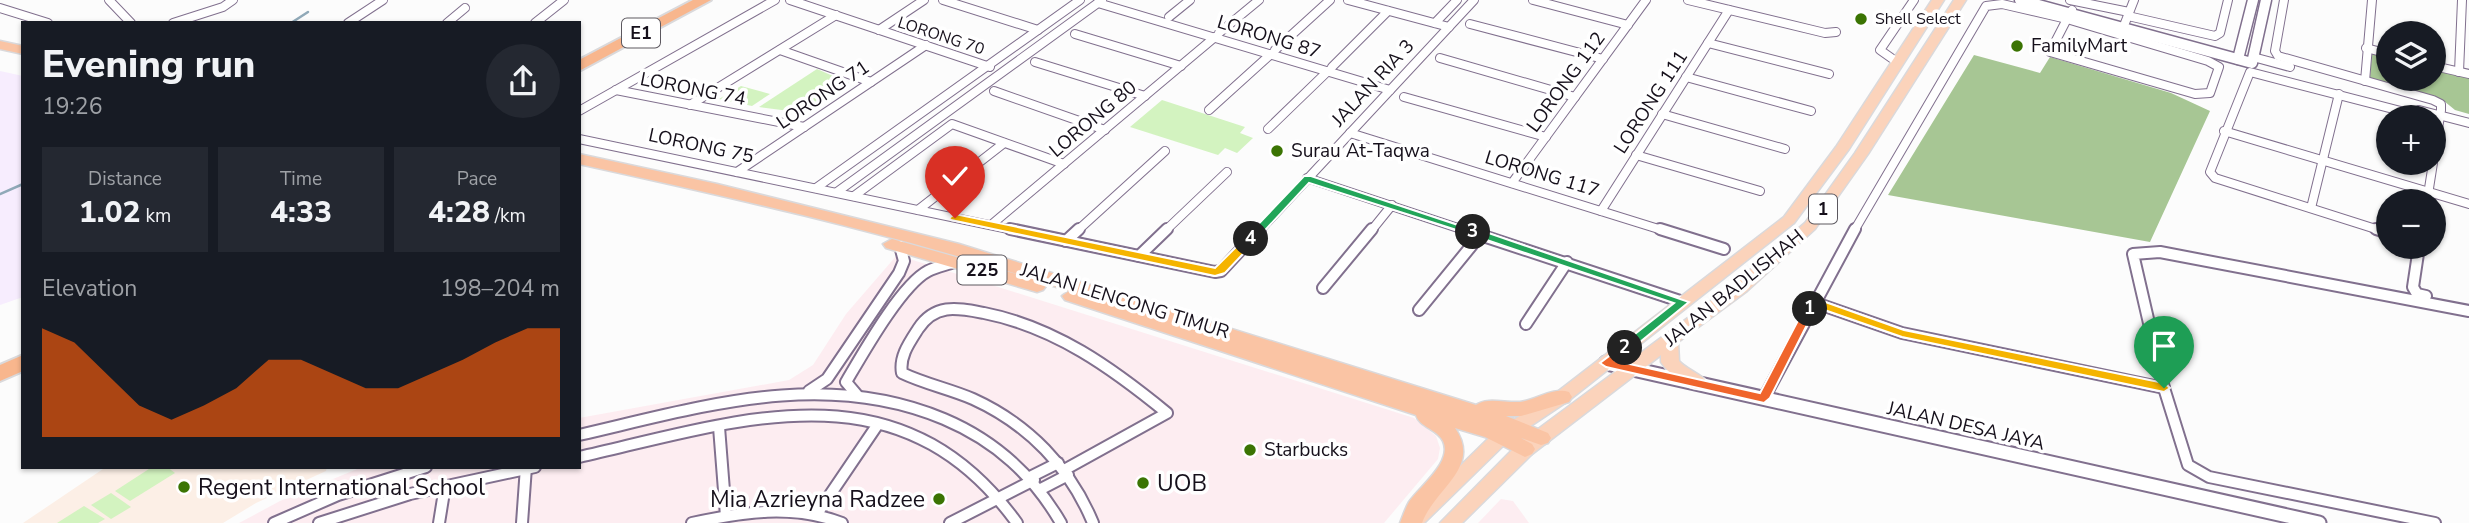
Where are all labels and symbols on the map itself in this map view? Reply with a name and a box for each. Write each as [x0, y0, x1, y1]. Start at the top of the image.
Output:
place label: Shell Select [1875, 8, 1961, 30]
street label: LORONG 87 [1214, 9, 1324, 65]
marker: Shell Select [1853, 11, 1869, 27]
street label: LORONG 70 [895, 12, 987, 60]
road number: E1 [622, 18, 660, 48]
street label: LORONG 112 [1521, 26, 1611, 138]
place label: FamilyMart [2031, 33, 2128, 59]
street label: JALAN RIA 3 [1325, 34, 1420, 133]
marker: FamilyMart [2009, 38, 2025, 54]
street label: LORONG 111 [1608, 45, 1694, 159]
street label: LORONG 71 [771, 54, 875, 136]
street label: LORONG 74 [638, 66, 748, 112]
street label: LORONG 80 [1044, 75, 1142, 163]
street label: LORONG 75 [646, 122, 756, 170]
place label: Surau At-Taqwa [1291, 138, 1430, 164]
marker: Surau At-Taqwa [1269, 143, 1285, 159]
street label: LORONG 117 [1482, 144, 1602, 204]
pin [925, 146, 985, 218]
road number: 1 [1809, 194, 1837, 224]
pin: 3 [1456, 215, 1490, 250]
pin: 4 [1234, 222, 1268, 256]
street label: JALAN BADLISHAH [1658, 223, 1809, 353]
road number: 225 [958, 256, 1006, 284]
street label: JALAN LENCONG TIMUR [1016, 257, 1233, 345]
pin: 1 [1792, 292, 1828, 326]
pin [2134, 316, 2194, 388]
pin: 2 [1608, 330, 1642, 366]
street label: JALAN DESA JAYA [1884, 395, 2047, 457]
place label: Starbucks [1264, 437, 1348, 463]
marker: Starbucks [1242, 442, 1258, 458]
place label: UOB [1157, 468, 1207, 499]
place label: Regent International School [198, 472, 485, 503]
marker: UOB [1135, 475, 1151, 491]
marker: Regent International School [176, 479, 192, 495]
place label: Mia Azrieyna Radzee [710, 484, 925, 515]
marker: Mia Azrieyna Radzee [931, 491, 947, 507]

